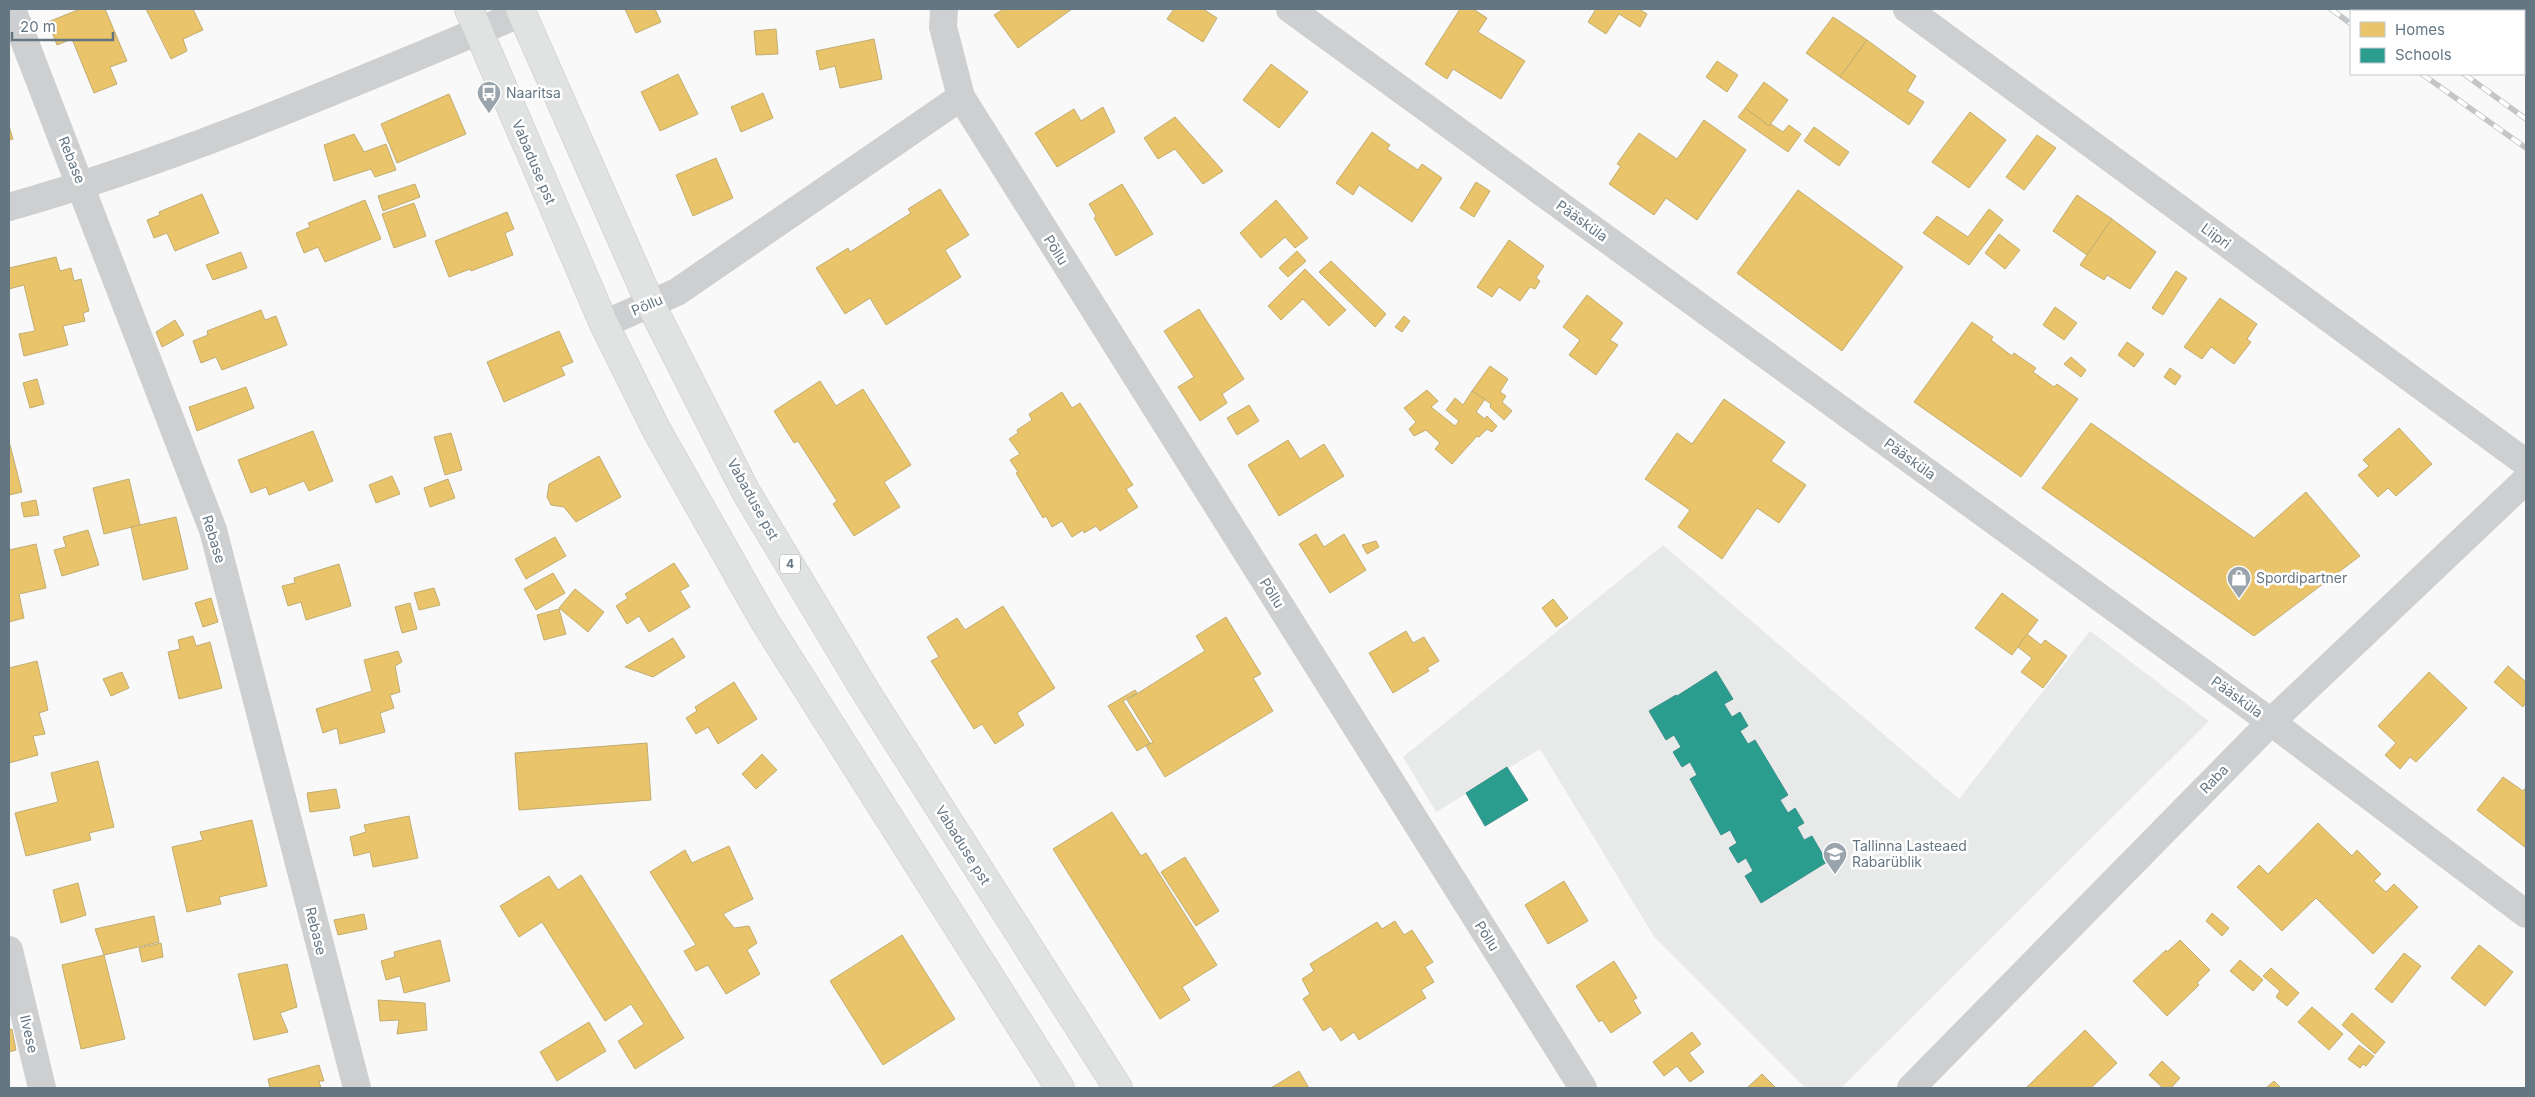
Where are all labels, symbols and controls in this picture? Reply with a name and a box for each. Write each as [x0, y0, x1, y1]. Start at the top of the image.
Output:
scale bar [12, 10, 114, 42]
legend [2350, 10, 2525, 75]
text: 20 m [20, 17, 56, 36]
text: Homes [2395, 20, 2445, 39]
text: Schools [2395, 45, 2452, 64]
bus stop icon: Naaritsa [476, 80, 502, 114]
place label: Naaritsa [506, 84, 561, 101]
street label: Vabaduse pst [509, 117, 560, 207]
street label: Rebase [55, 134, 90, 186]
street label: Pääsküla [1553, 196, 1611, 245]
street label: Liipri [2198, 219, 2234, 252]
street label: Põllu [1041, 232, 1072, 268]
street label: Põllu [629, 290, 665, 319]
street label: Pääsküla [1881, 434, 1939, 483]
street label: Vabaduse pst [724, 455, 783, 543]
street label: Rebase [199, 513, 230, 565]
road number: 4 [780, 554, 800, 574]
shop icon: Spordipartner [2226, 565, 2252, 599]
place label: Spordipartner [2256, 569, 2347, 586]
street label: Põllu [1257, 575, 1288, 611]
street label: Pääsküla [2208, 672, 2266, 721]
street label: Raba [2196, 761, 2231, 797]
street label: Vabaduse pst [932, 802, 995, 888]
place label: Tallinna Lasteaed Rabarüblik [1852, 837, 1967, 870]
school or university icon: Tallinna Lasteaed Rabarüblik [1822, 841, 1848, 875]
street label: Rebase [302, 905, 331, 957]
street label: Põllu [1472, 918, 1503, 954]
street label: Ilvese [17, 1013, 42, 1055]

